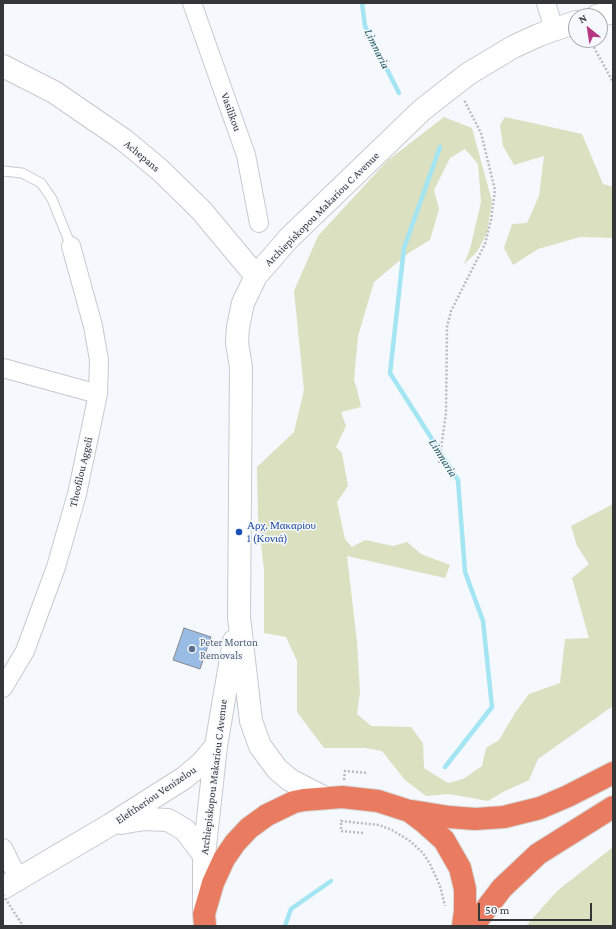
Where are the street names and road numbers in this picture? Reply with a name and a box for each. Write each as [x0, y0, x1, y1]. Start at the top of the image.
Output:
street label: Vasilikou [218, 91, 244, 133]
street label: Achepans [121, 137, 163, 175]
street label: Archiepiskopou Makariou C Avenue [262, 149, 382, 269]
street label: Theofilou Aggeli [67, 436, 95, 508]
street label: Archiepiskopou Makariou C Avenue [198, 699, 230, 855]
street label: Eleftheriou Venizelou [113, 763, 199, 827]

